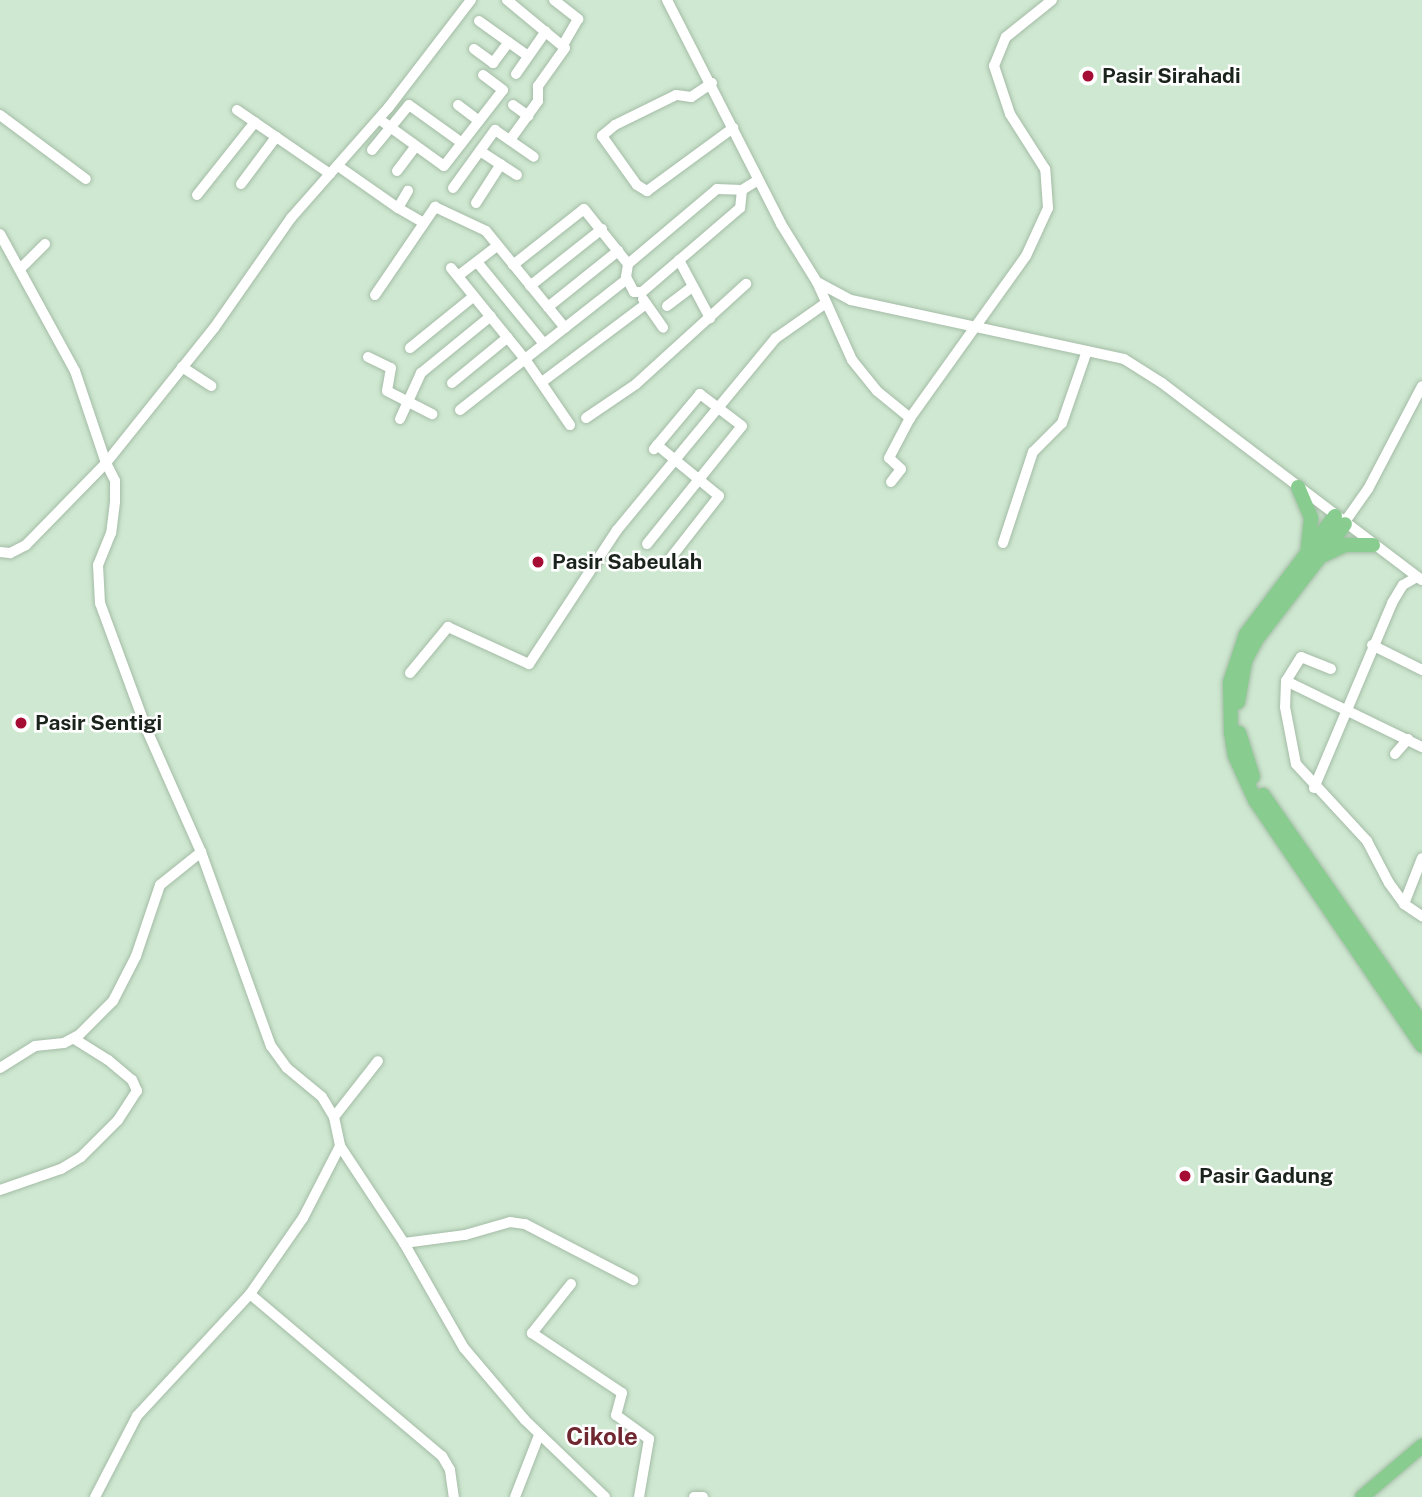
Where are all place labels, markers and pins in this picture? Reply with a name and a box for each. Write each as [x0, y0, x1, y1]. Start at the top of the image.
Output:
place label: Pasir Sirahadi [1102, 63, 1241, 89]
marker: Pasir Sirahadi [1080, 68, 1096, 84]
place label: Pasir Sabeulah [552, 549, 702, 575]
marker: Pasir Sabeulah [530, 554, 546, 570]
place label: Pasir Sentigi [35, 710, 162, 736]
marker: Pasir Sentigi [13, 715, 29, 731]
place label: Pasir Gadung [1199, 1163, 1333, 1189]
marker: Pasir Gadung [1177, 1168, 1193, 1184]

